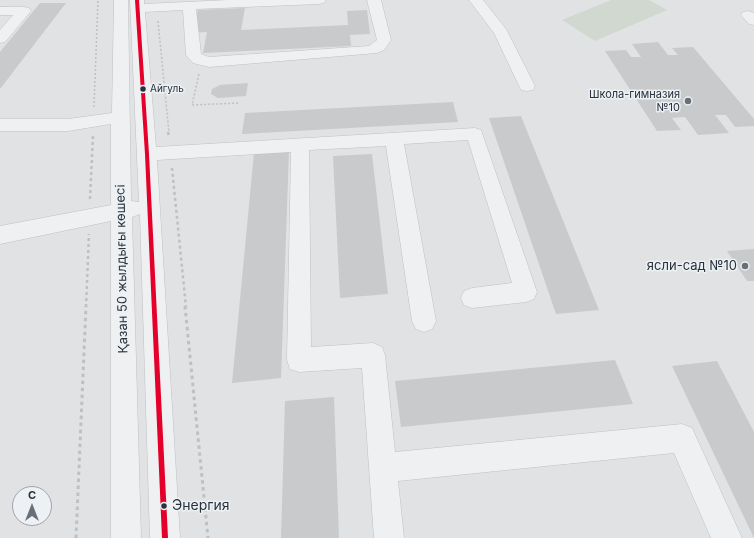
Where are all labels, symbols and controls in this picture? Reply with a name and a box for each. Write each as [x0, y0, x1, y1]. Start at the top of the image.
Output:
place label: Айгуль [150, 83, 184, 95]
marker: Айгуль [138, 84, 148, 94]
place label: Школа-гимназия №10 [589, 88, 680, 114]
marker: Школа-гимназия №10 [683, 96, 693, 106]
street label: Қазан 50 жылдығы көшесі [113, 184, 131, 354]
place label: ясли-сад №10 [647, 258, 737, 274]
marker: ясли-сад №10 [740, 261, 750, 271]
north arrow [12, 486, 52, 526]
text: С [28, 488, 36, 502]
place label: Энергия [172, 498, 230, 514]
marker: Энергия [159, 501, 169, 511]

